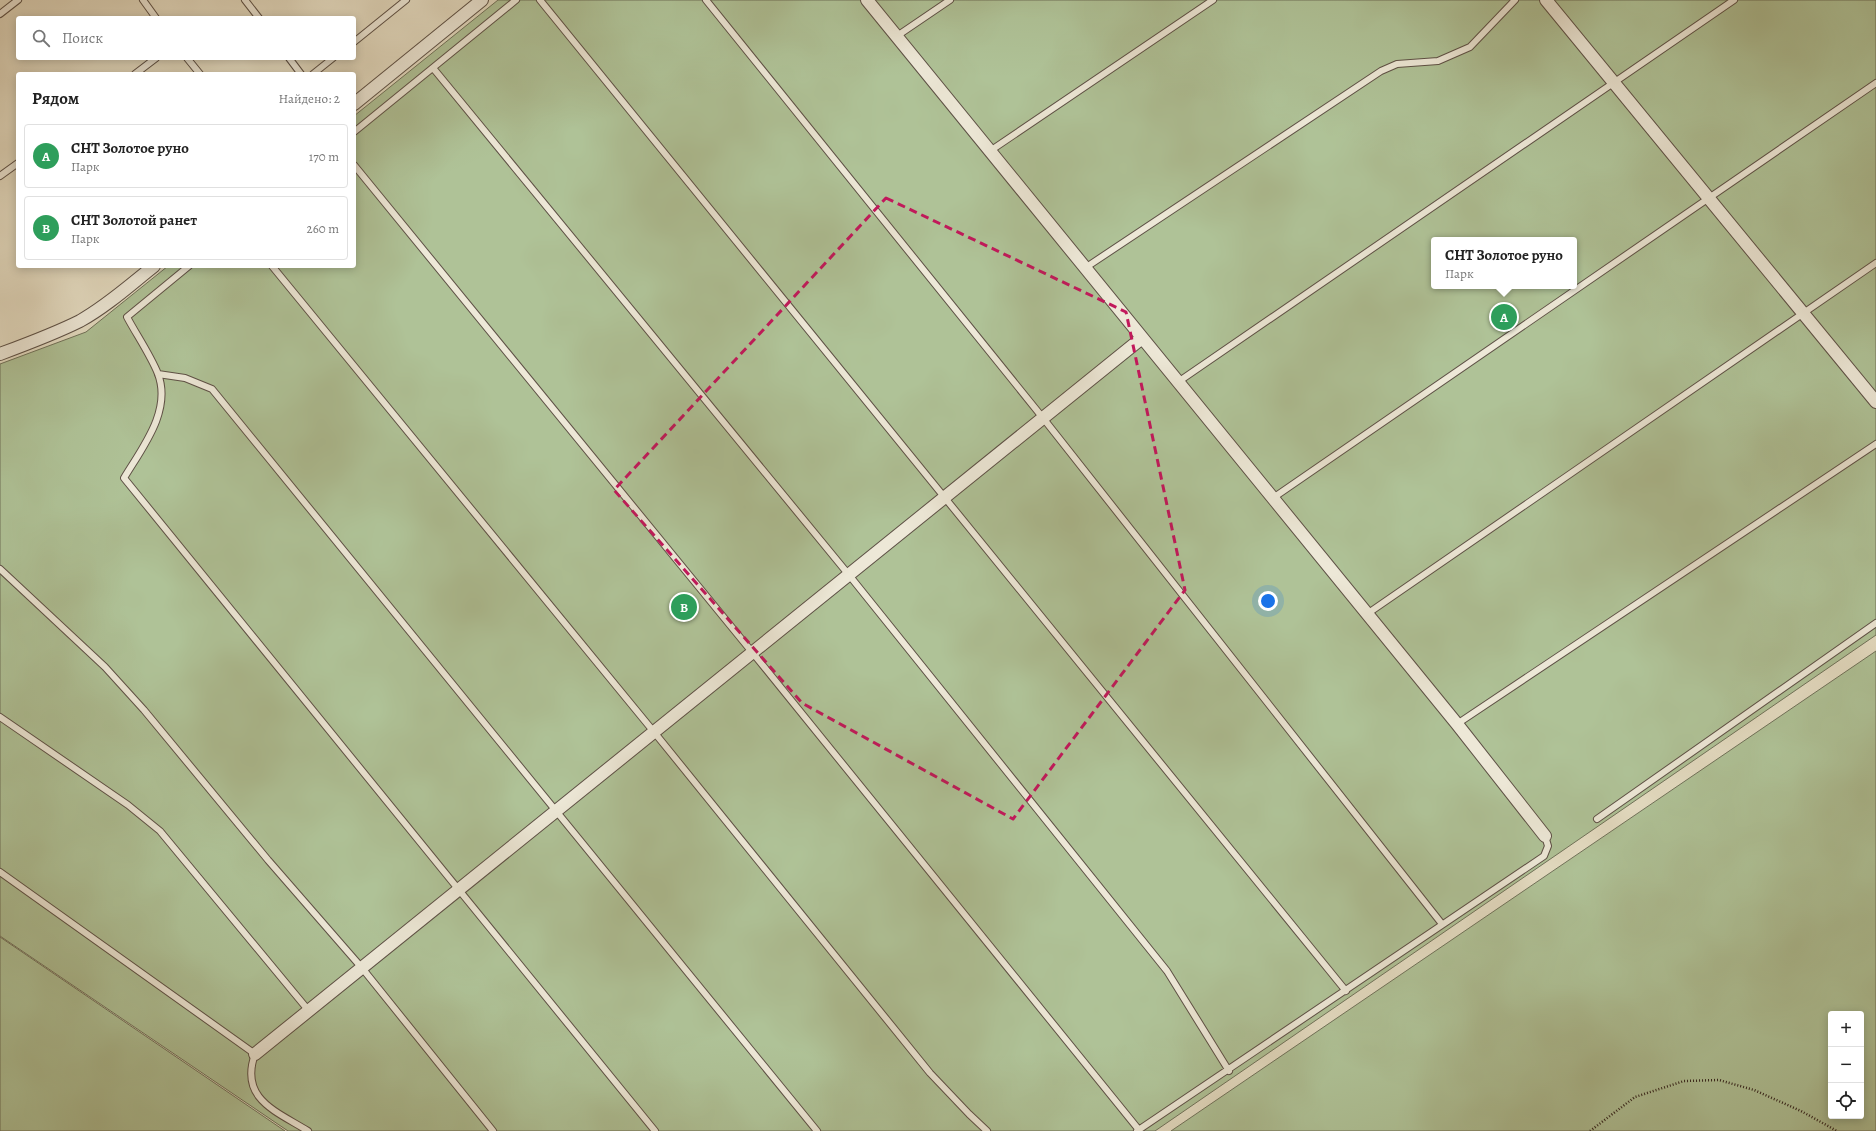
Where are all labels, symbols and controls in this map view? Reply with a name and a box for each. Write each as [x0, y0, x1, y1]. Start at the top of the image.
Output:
search box [16, 16, 356, 60]
icon: search [30, 27, 52, 49]
text: Поиск [62, 28, 103, 48]
text: Рядом [32, 87, 79, 110]
text: Найдено: 2 [279, 90, 340, 107]
text: СНТ Золотое руно [71, 138, 189, 158]
text: A [42, 148, 50, 165]
text: 170 m [309, 148, 339, 165]
text: Парк [71, 158, 100, 175]
text: СНТ Золотой ранет [71, 210, 197, 230]
text: B [42, 220, 50, 237]
text: 260 m [306, 220, 339, 237]
text: Парк [71, 230, 100, 247]
popup [1431, 237, 1577, 289]
text: СНТ Золотое руно [1445, 245, 1563, 265]
text: Парк [1445, 265, 1474, 282]
pin: A [1491, 302, 1517, 332]
your location [1258, 591, 1278, 611]
pin: B [671, 592, 697, 622]
map controls [1828, 1011, 1864, 1119]
button: + [1828, 1011, 1864, 1047]
button: − [1828, 1047, 1864, 1083]
button: locate [1828, 1083, 1864, 1119]

